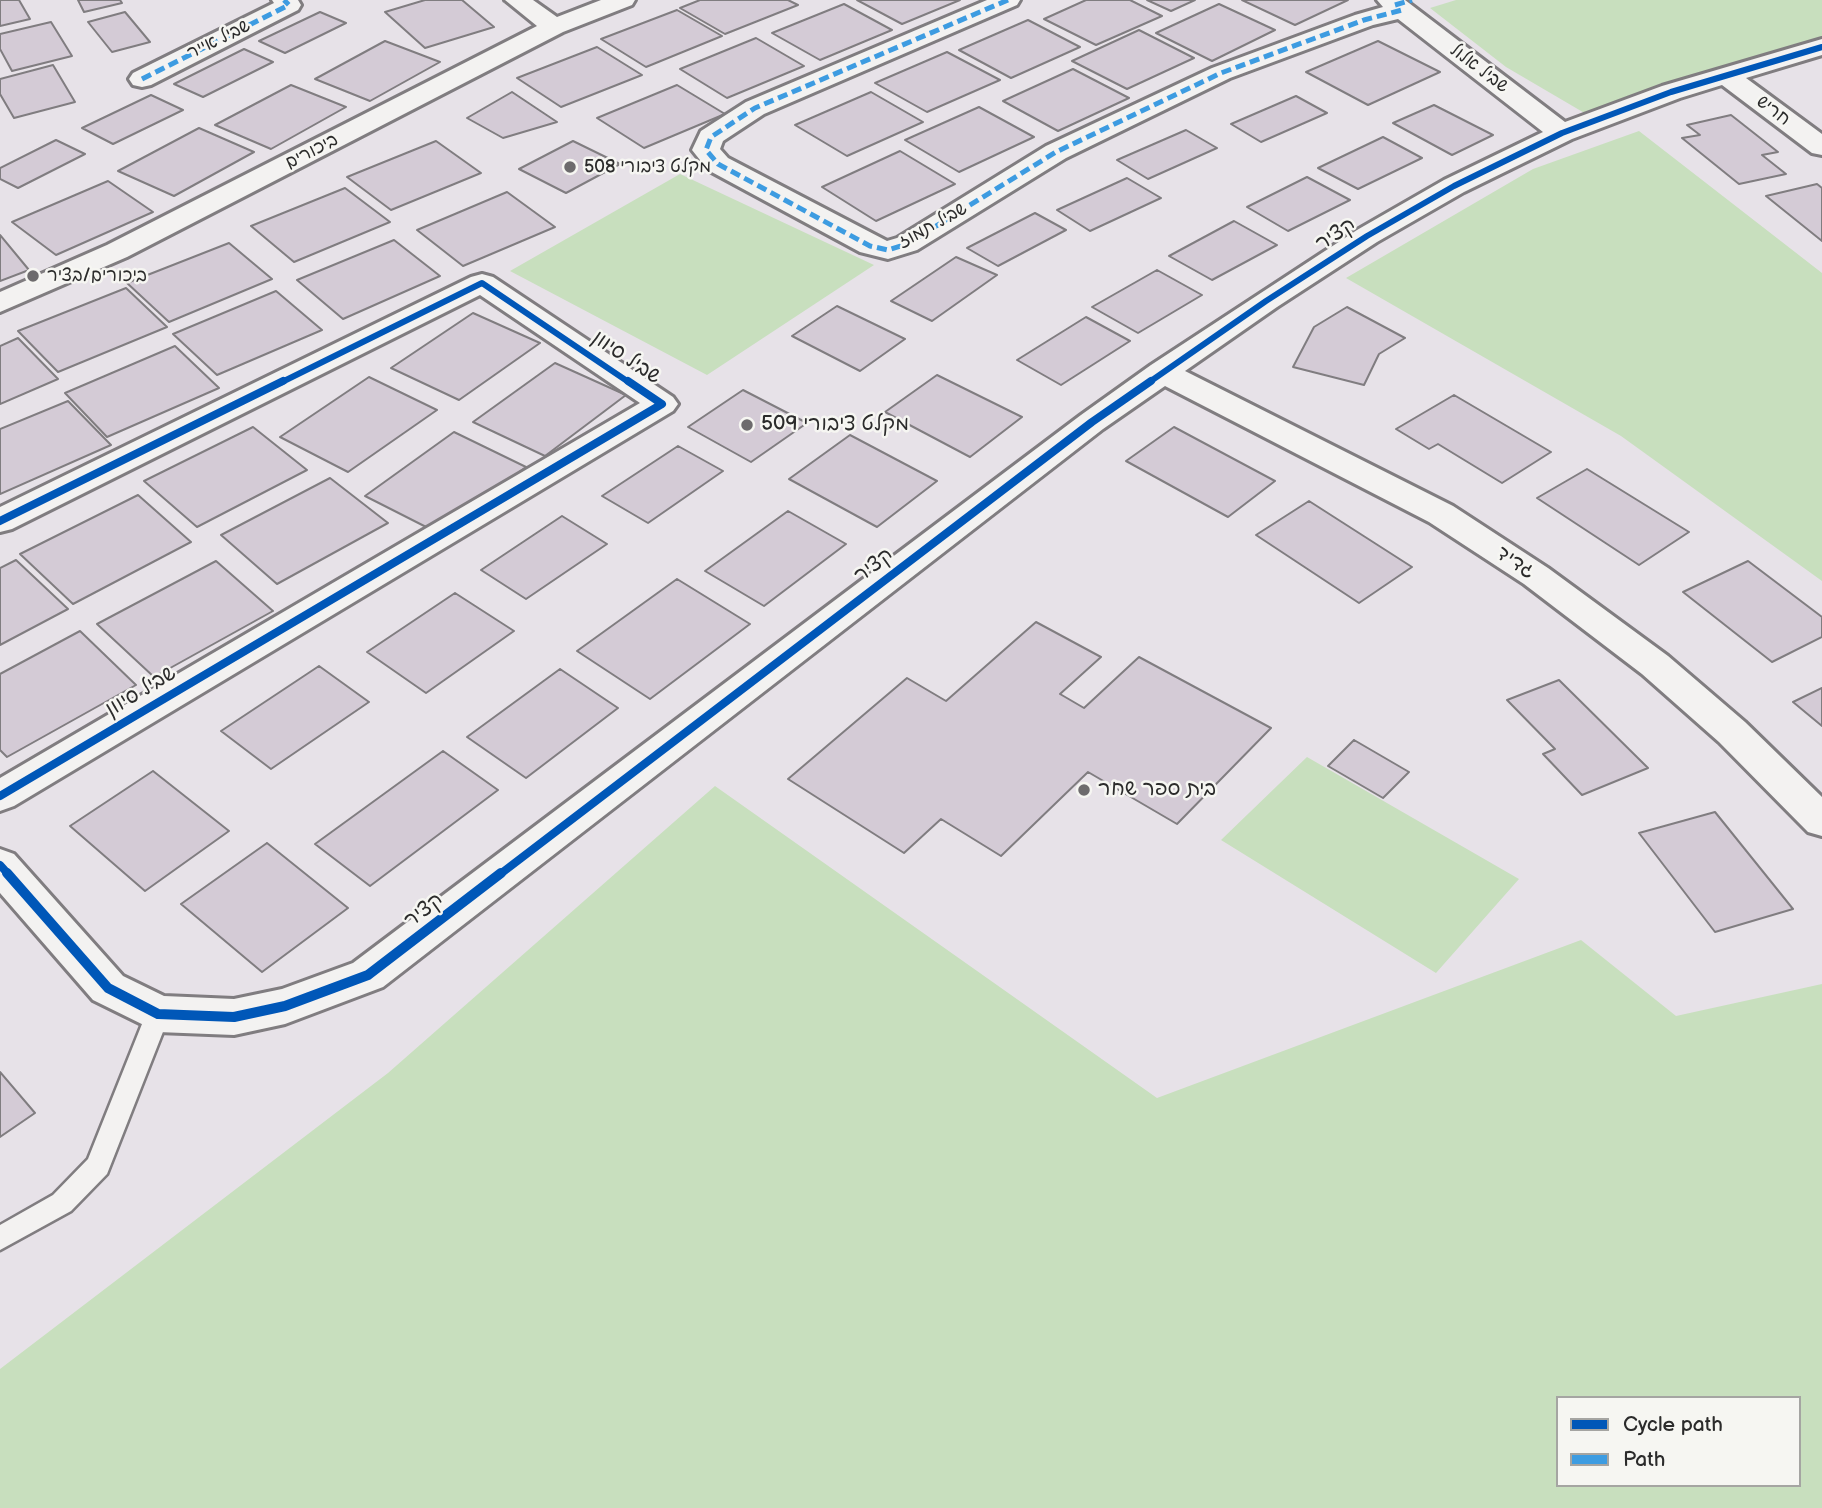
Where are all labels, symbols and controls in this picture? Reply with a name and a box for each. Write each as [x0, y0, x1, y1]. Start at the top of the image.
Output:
street label: שביל אייר [184, 15, 254, 65]
street label: שביל אלול [1446, 40, 1512, 98]
street label: חריש [1752, 91, 1794, 131]
street label: ביכורים [282, 130, 342, 174]
place label: מקלט ציבורי 508 [584, 156, 711, 178]
marker: מקלט ציבורי 508 [562, 159, 578, 175]
street label: שביל תמוז [895, 198, 971, 254]
street label: קציר [1311, 213, 1361, 257]
place label: ביכורים/בציר [47, 265, 147, 287]
marker: ביכורים/בציר [25, 268, 41, 284]
street label: שביל סיוון [587, 326, 665, 390]
place label: מקלט ציבורי 509 [761, 412, 909, 438]
marker: מקלט ציבורי 509 [739, 417, 755, 433]
street label: גדיד [1491, 541, 1539, 585]
street label: קציר [849, 543, 899, 589]
street label: שביל סיוון [101, 661, 181, 723]
place label: בית ספר שחר [1098, 777, 1216, 803]
marker: בית ספר שחר [1076, 782, 1092, 798]
street label: קציר [399, 888, 449, 934]
legend [1556, 1396, 1801, 1487]
text: Cycle path [1623, 1412, 1723, 1437]
text: Path [1623, 1447, 1665, 1472]

